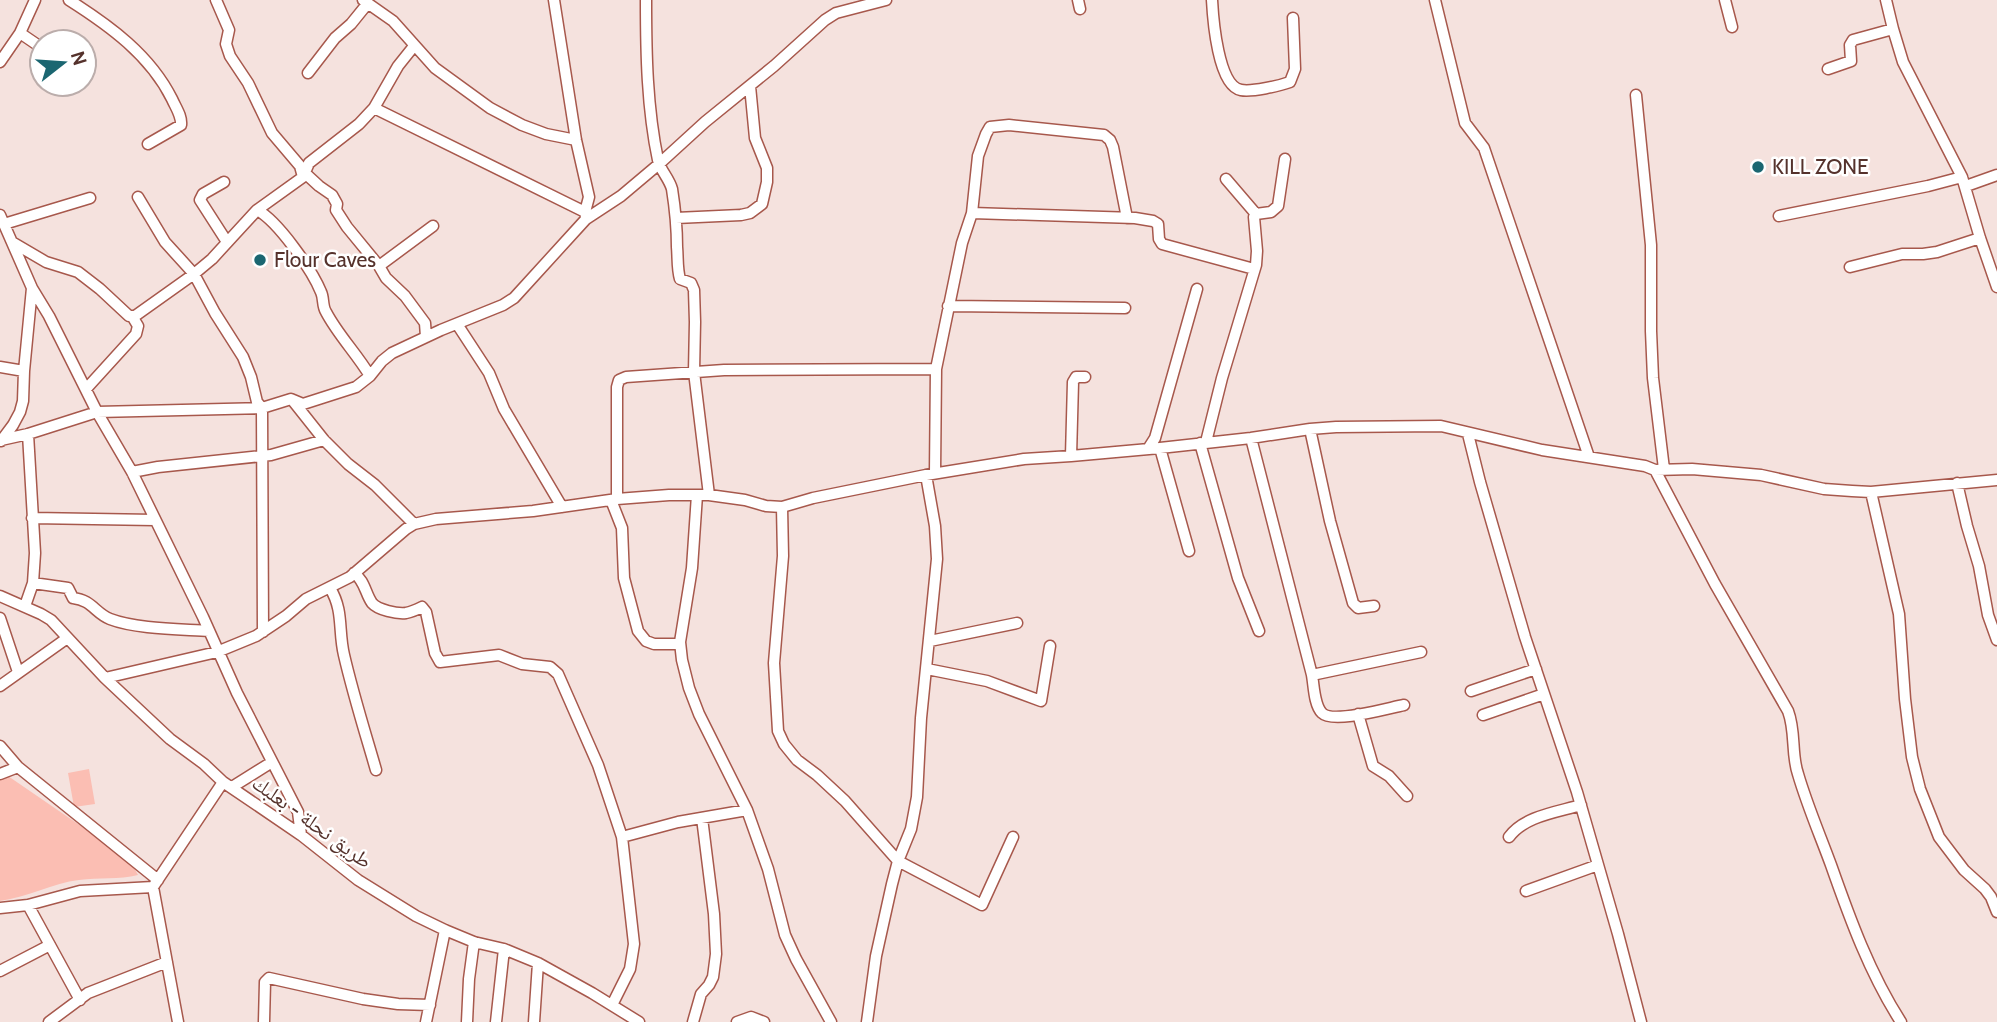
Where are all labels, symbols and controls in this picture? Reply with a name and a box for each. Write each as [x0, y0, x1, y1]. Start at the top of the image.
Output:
north arrow [28, 28, 98, 98]
text: N [66, 48, 92, 68]
place label: KILL ZONE [1772, 154, 1869, 179]
marker: KILL ZONE [1750, 159, 1766, 175]
place label: Flour Caves [274, 247, 376, 272]
marker: Flour Caves [252, 252, 268, 268]
street label: طريق نحلة - بعلبك [247, 770, 377, 874]

